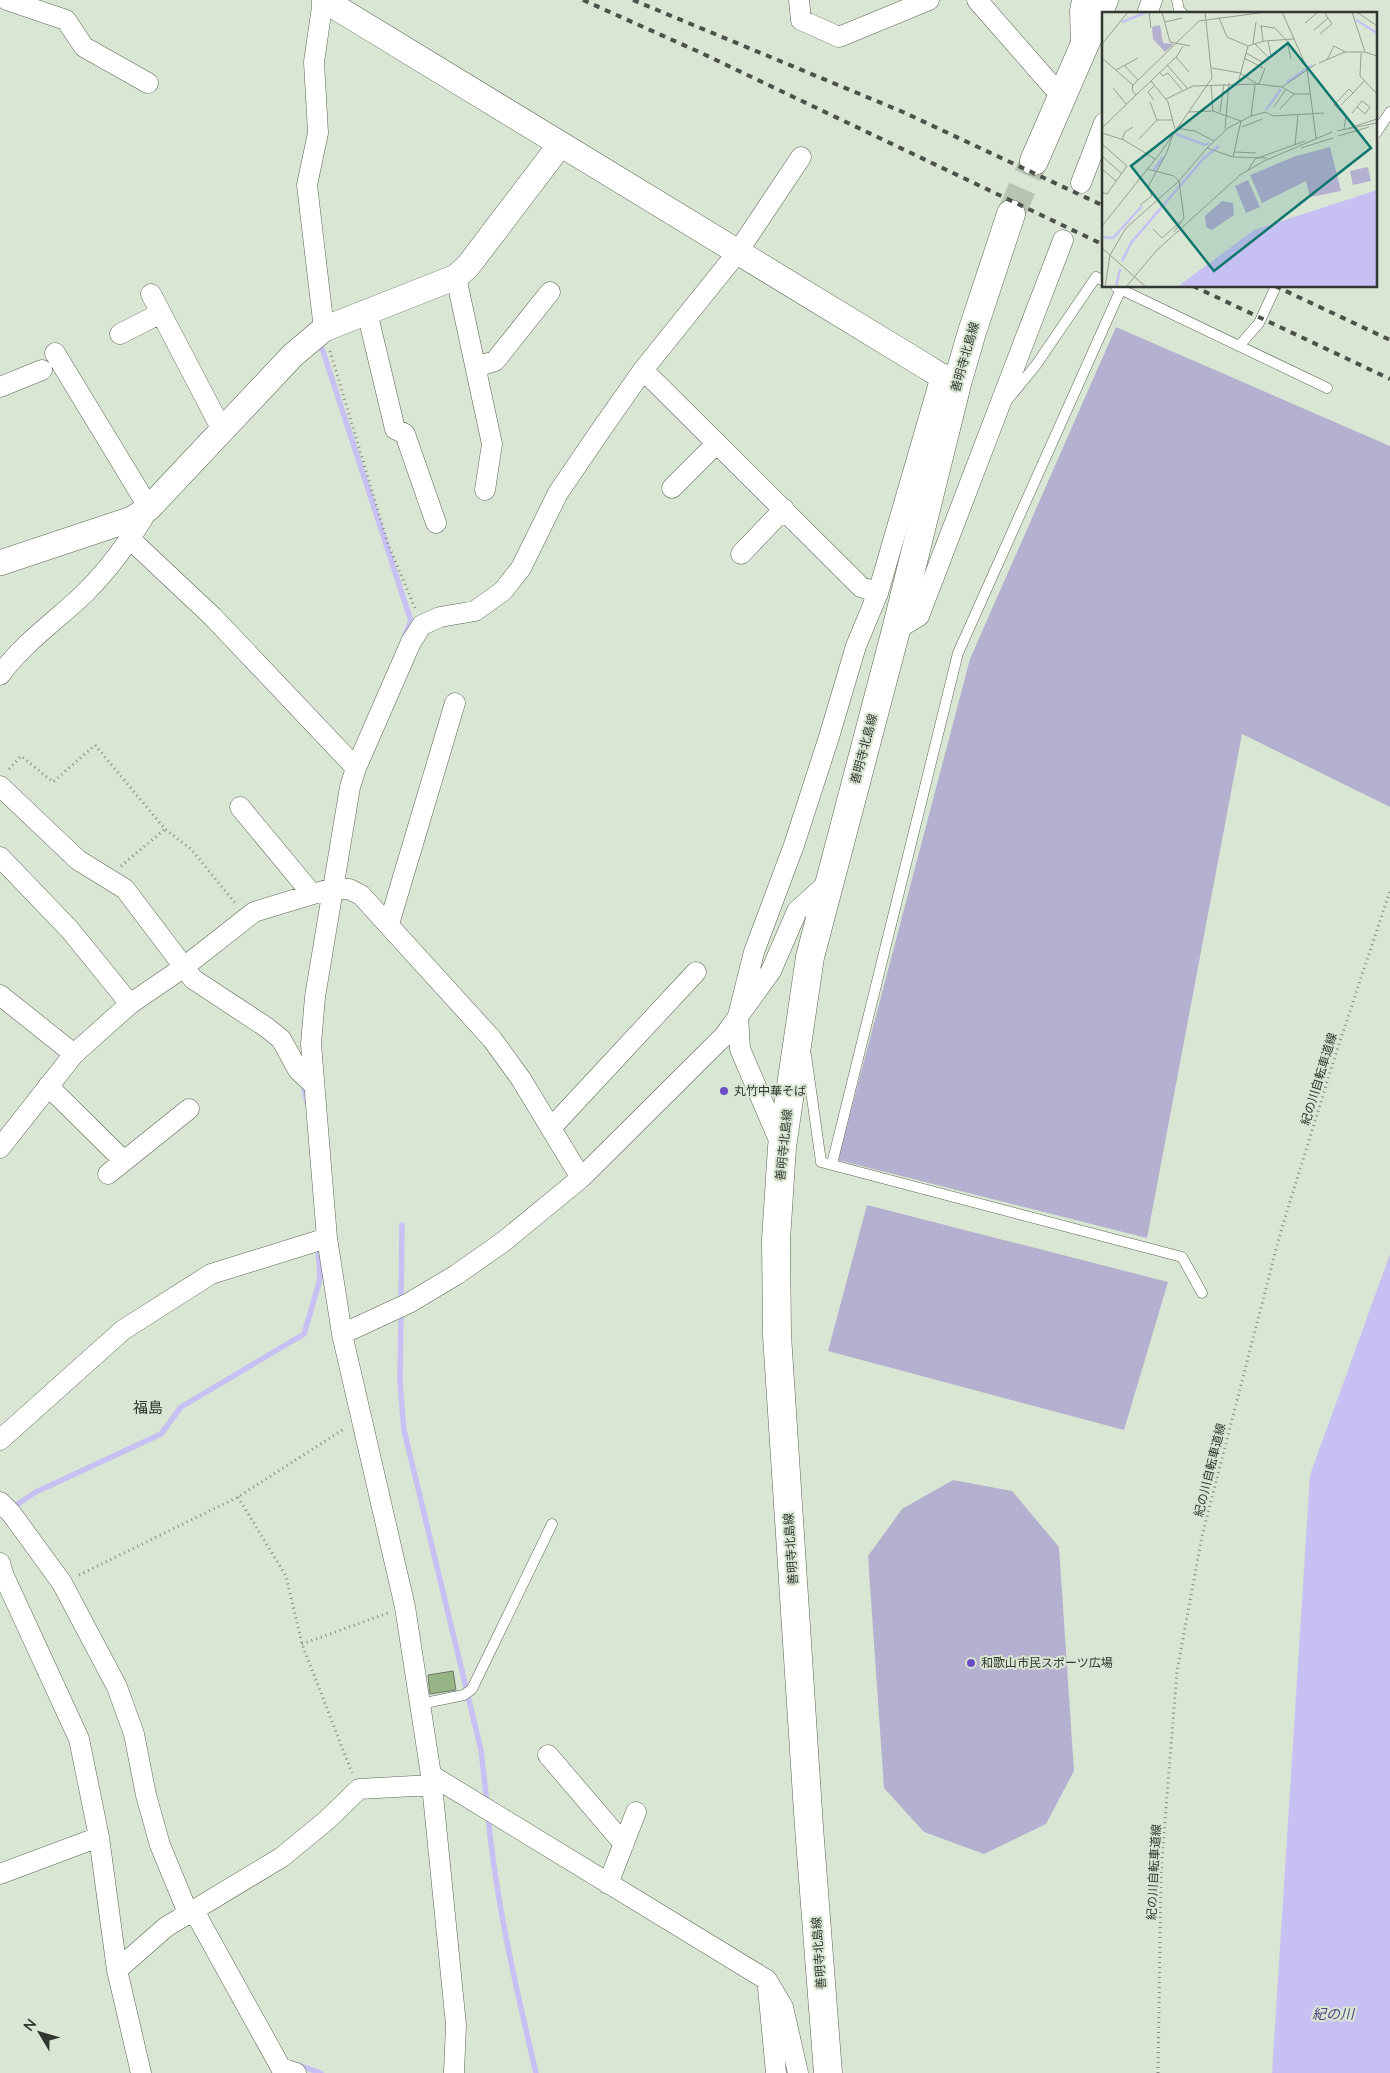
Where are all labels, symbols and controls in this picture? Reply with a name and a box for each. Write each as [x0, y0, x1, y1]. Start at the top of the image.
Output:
inset map [1102, 12, 1378, 288]
street label: 善明寺北島線 [947, 320, 982, 394]
street label: 善明寺北島線 [847, 712, 880, 786]
street label: 紀の川自転車道線 [1297, 1031, 1340, 1127]
place label: 丸竹中華そば [734, 1083, 806, 1098]
marker: 丸竹中華そば [718, 1085, 730, 1097]
street label: 善明寺北島線 [772, 1108, 795, 1182]
district label: 福島 [133, 1398, 163, 1416]
street label: 紀の川自転車道線 [1191, 1421, 1228, 1518]
street label: 善明寺北島線 [781, 1513, 800, 1585]
place label: 和歌山市民スポーツ広場 [981, 1655, 1113, 1670]
marker: 和歌山市民スポーツ広場 [965, 1657, 977, 1669]
street label: 紀の川自転車道線 [1143, 1824, 1164, 1920]
street label: 善明寺北島線 [809, 1917, 828, 1989]
water label: 紀の川 [1312, 2005, 1356, 2022]
north arrow [15, 2008, 65, 2058]
text: N [19, 2015, 39, 2034]

